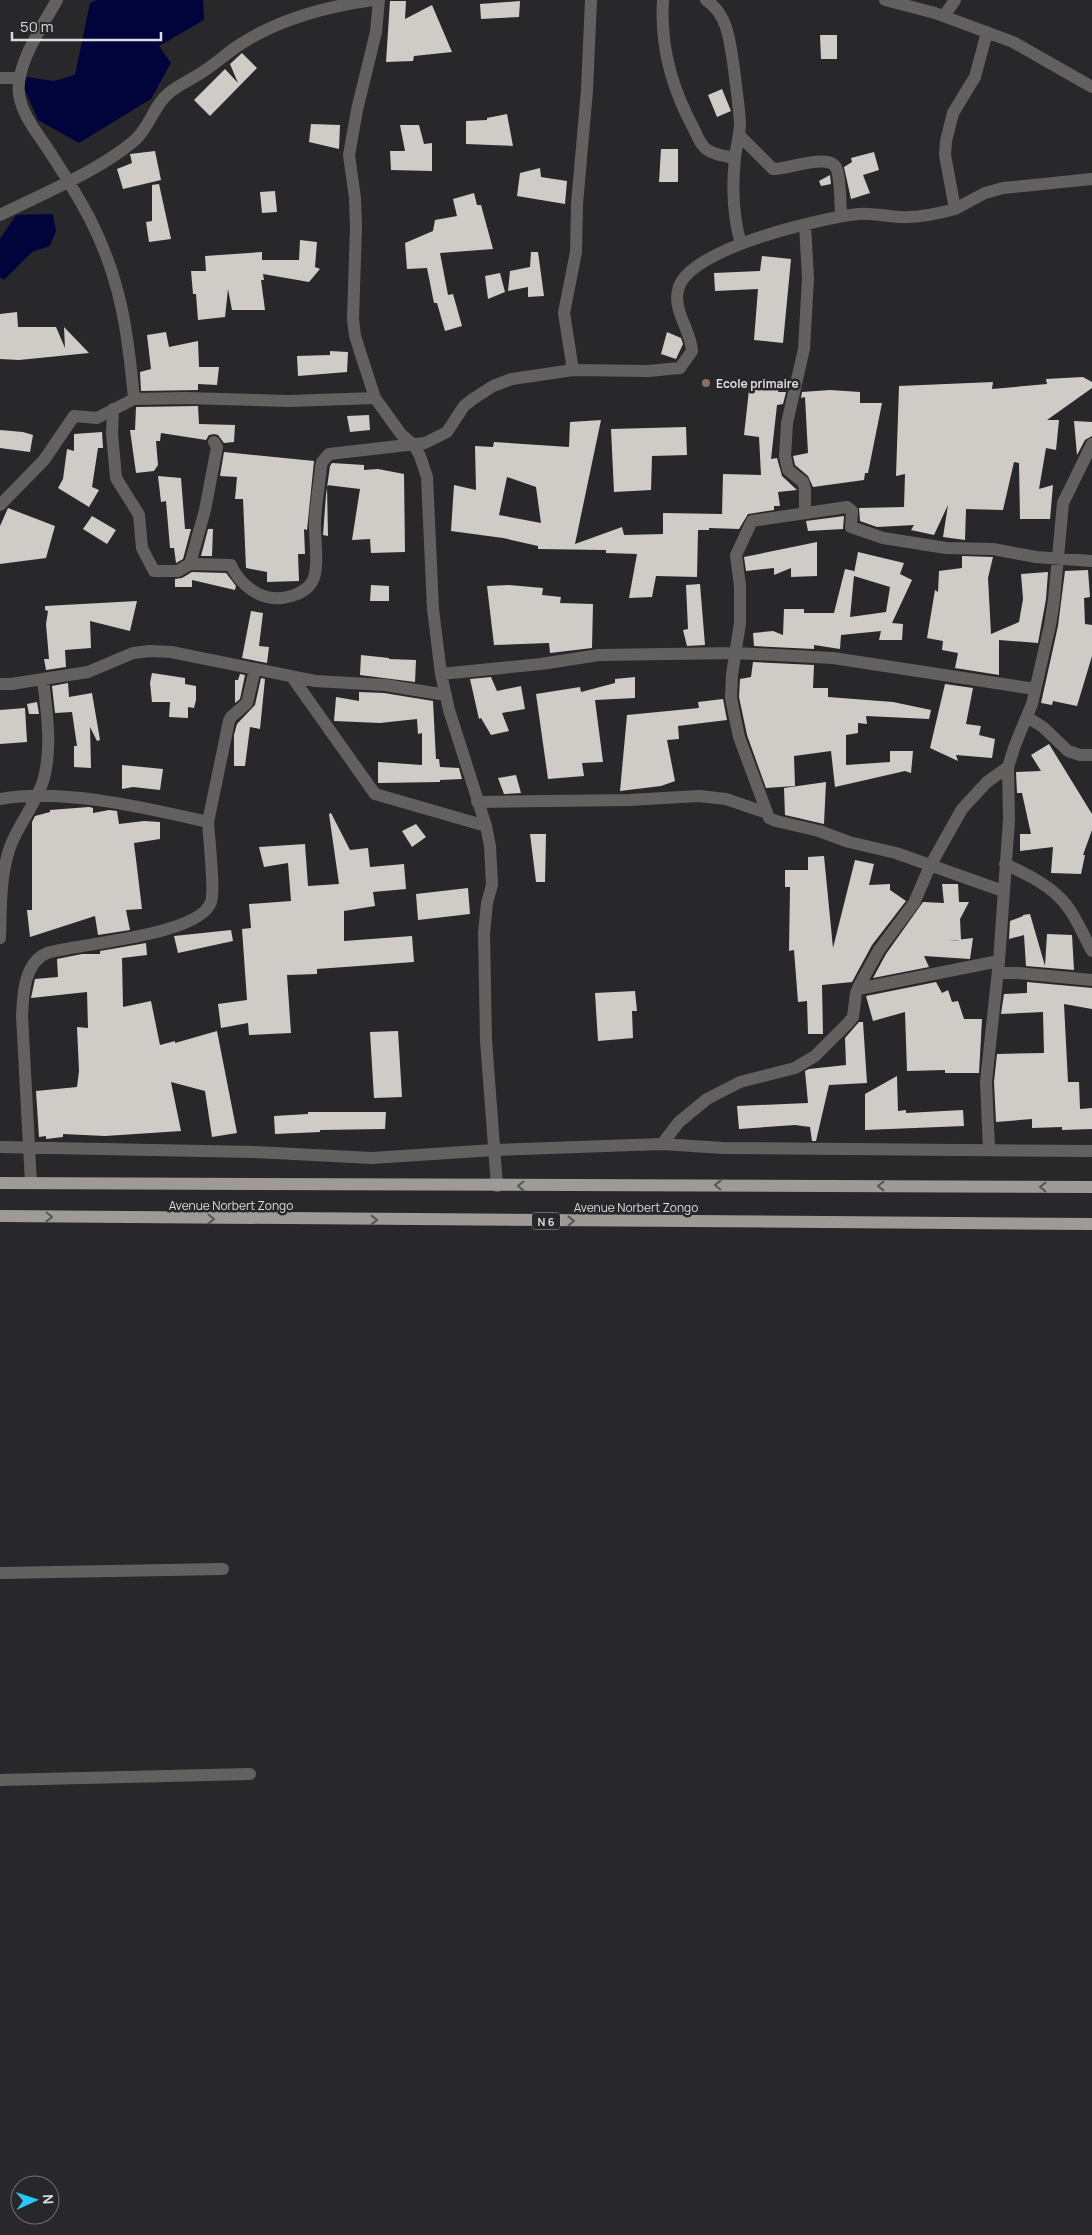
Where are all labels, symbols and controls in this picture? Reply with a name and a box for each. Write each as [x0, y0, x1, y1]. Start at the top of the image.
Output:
scale bar [12, 10, 161, 42]
text: 50 m [20, 16, 54, 37]
place label: Ecole primaire [716, 375, 799, 392]
marker: Ecole primaire [700, 377, 712, 389]
one-way arrow [714, 1179, 722, 1190]
one-way arrow [517, 1181, 524, 1191]
one-way arrow [877, 1181, 884, 1191]
one-way arrow [1039, 1182, 1047, 1192]
street label: Avenue Norbert Zongo [169, 1197, 293, 1214]
street label: Avenue Norbert Zongo [574, 1199, 698, 1216]
one-way arrow [45, 1212, 53, 1222]
road number: N 6 [532, 1212, 560, 1230]
one-way arrow [208, 1214, 215, 1224]
one-way arrow [370, 1215, 378, 1225]
one-way arrow [568, 1216, 575, 1226]
north arrow [10, 2175, 60, 2225]
text: N [39, 2194, 58, 2205]

